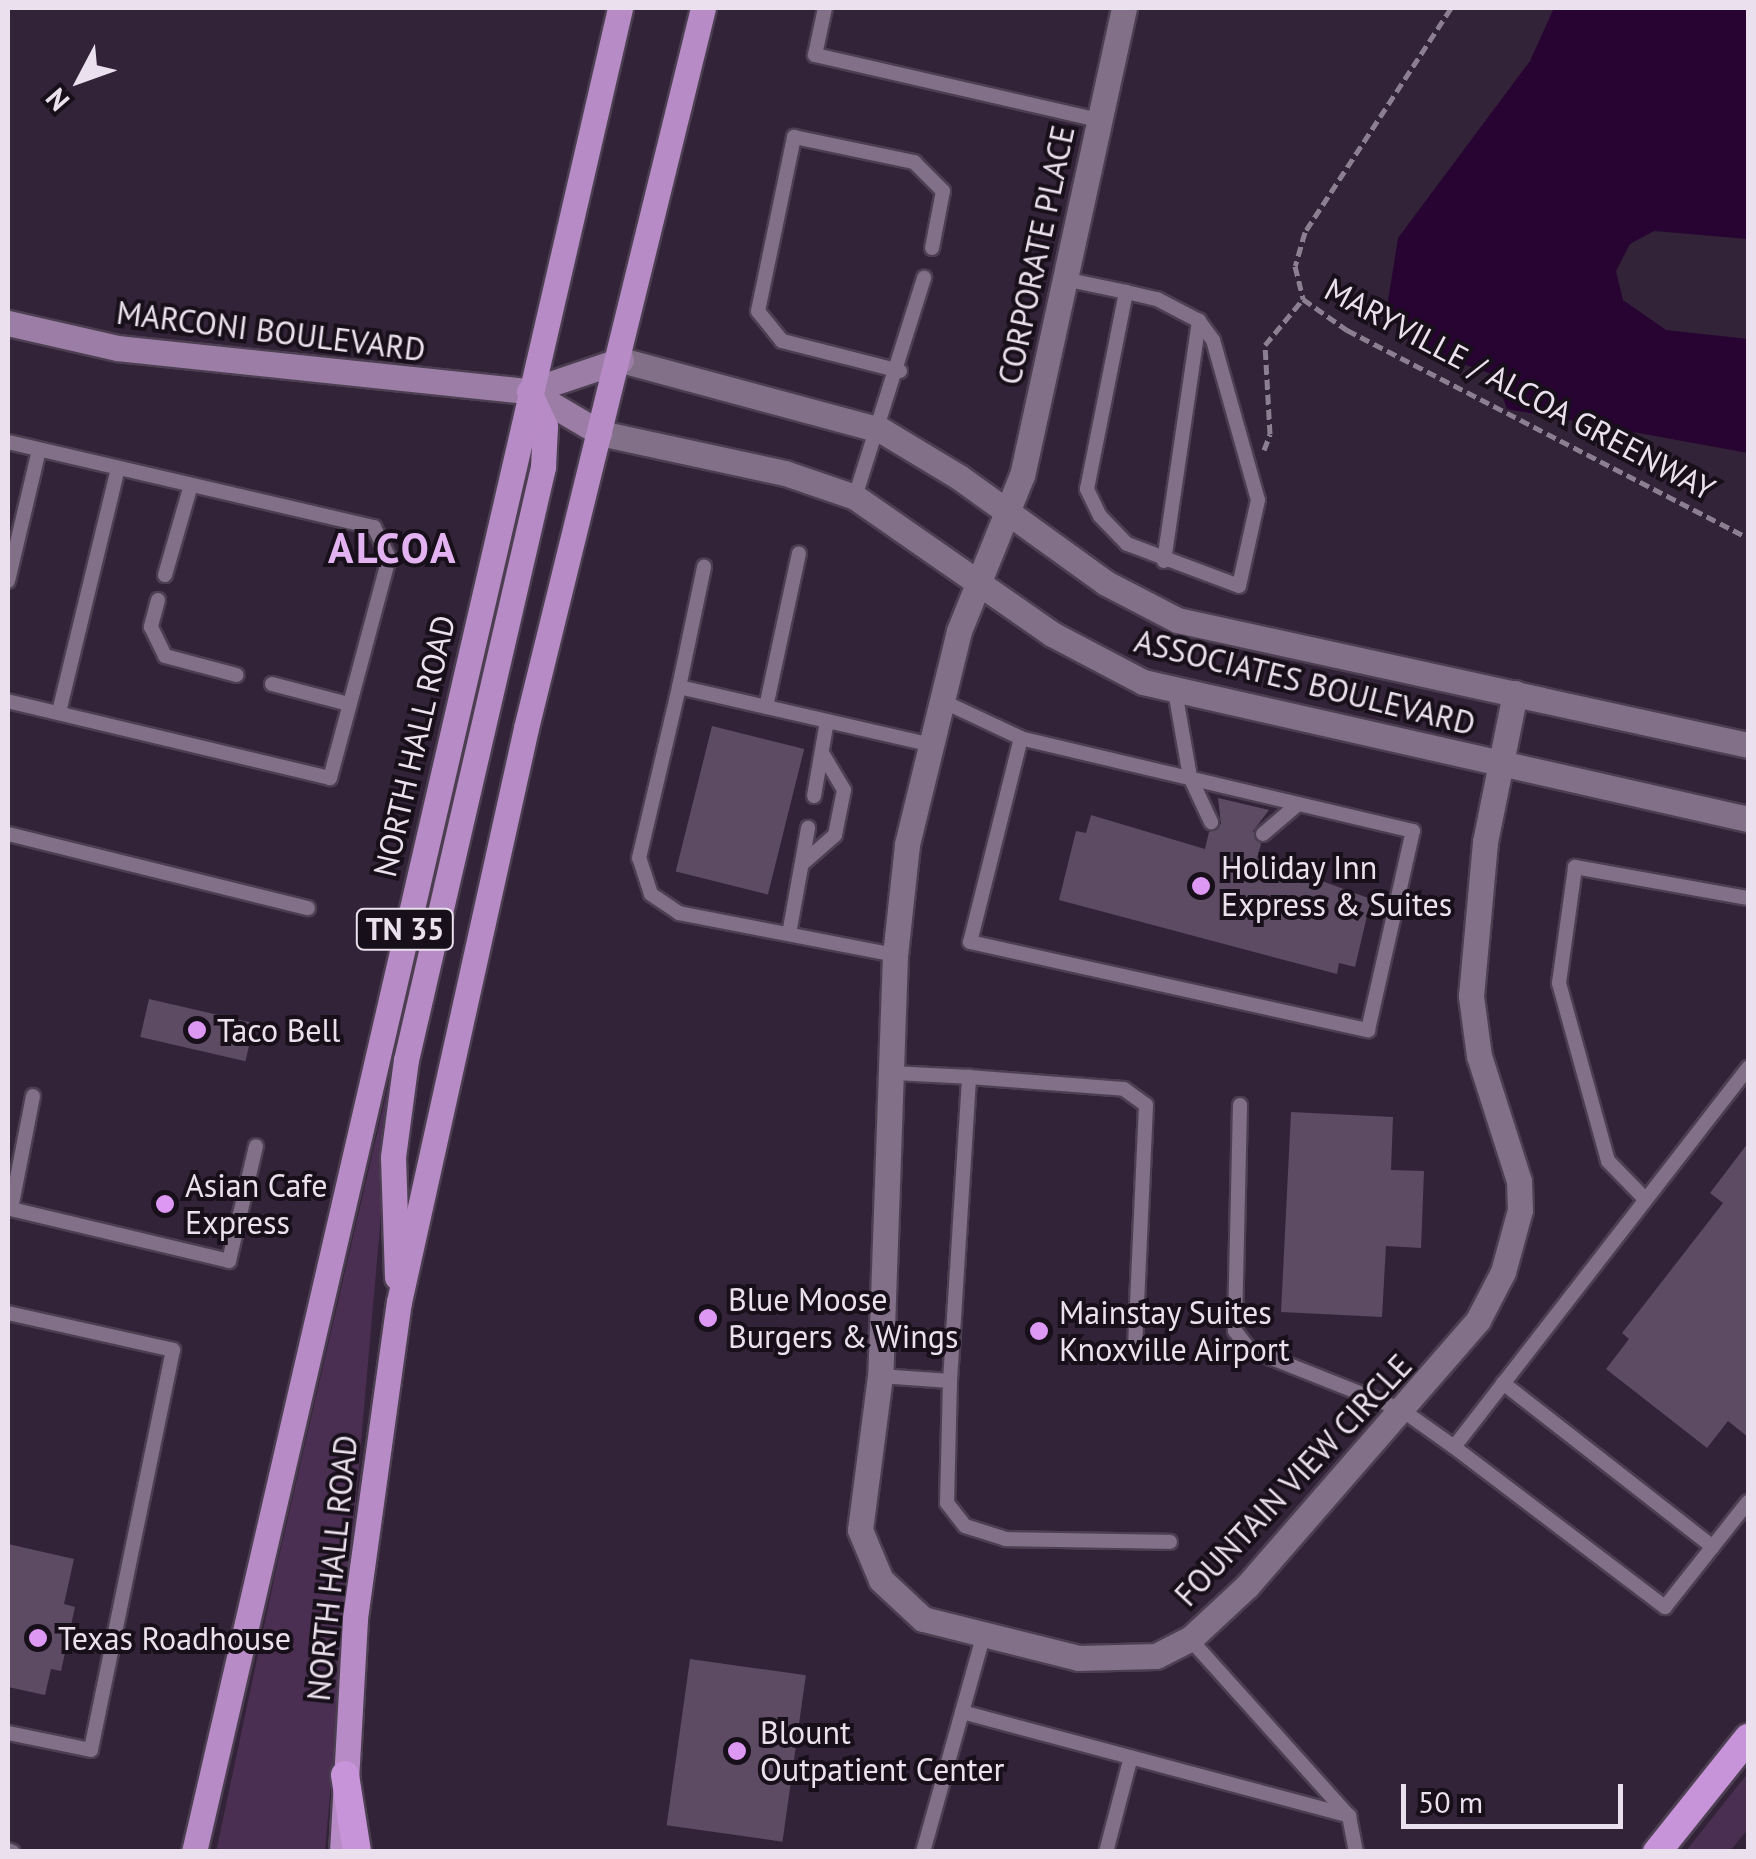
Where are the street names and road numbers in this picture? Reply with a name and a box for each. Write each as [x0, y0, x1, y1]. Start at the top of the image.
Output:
street label: CORPORATE PLACE [990, 122, 1082, 388]
street label: MARYVILLE / ALCOA GREENWAY [1317, 269, 1723, 509]
street label: MARCONI BOULEVARD [114, 293, 428, 369]
street label: NORTH HALL ROAD [365, 611, 463, 881]
street label: ASSOCIATES BOULEVARD [1131, 621, 1479, 743]
road number: TN 35 [355, 904, 455, 954]
street label: FOUNTAIN VIEW CIRCLE [1166, 1346, 1420, 1614]
street label: NORTH HALL ROAD [299, 1432, 365, 1704]

